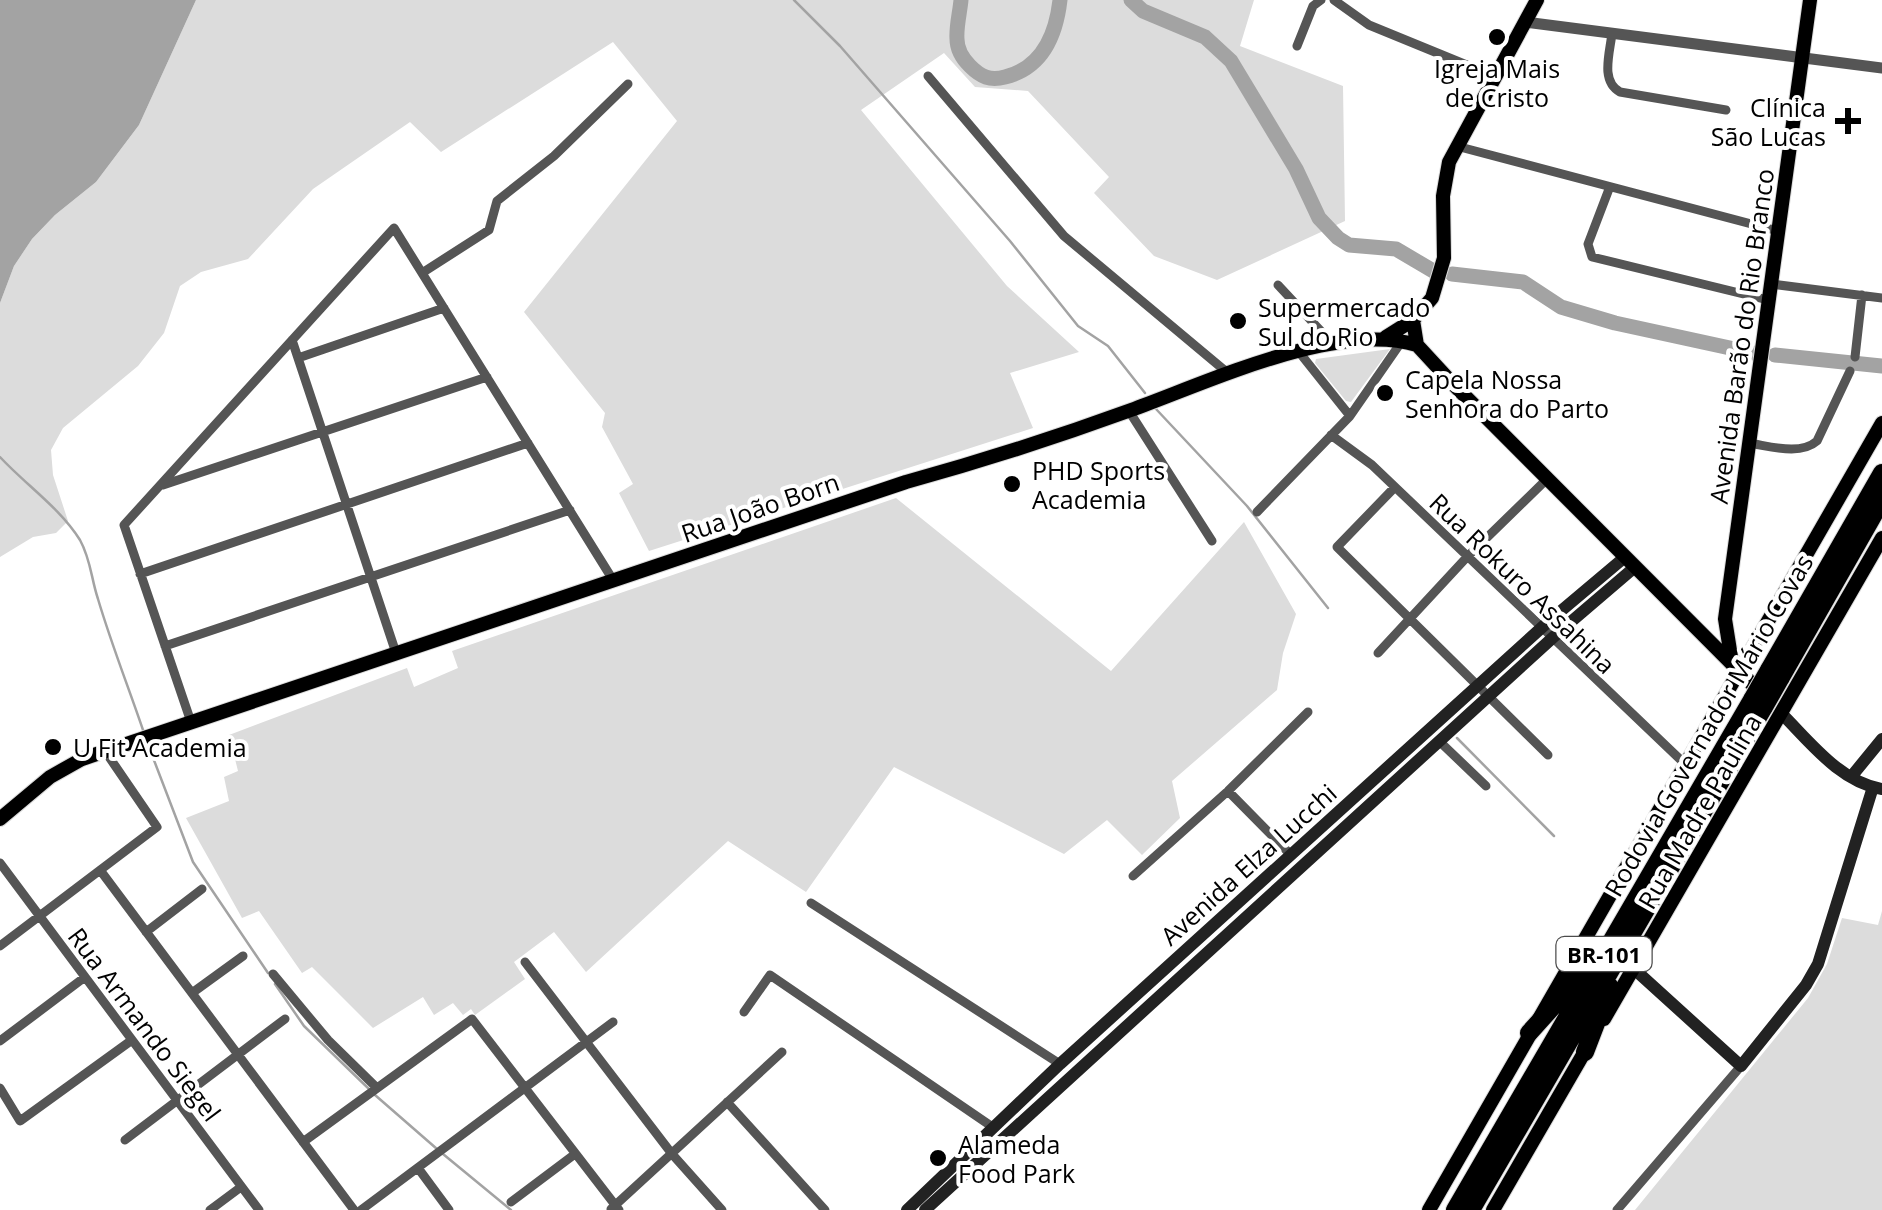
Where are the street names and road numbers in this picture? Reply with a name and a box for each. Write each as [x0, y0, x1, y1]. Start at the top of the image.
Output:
street label: Avenida Barão do Rio Branco [1701, 166, 1781, 506]
street label: Rua João Born [676, 464, 844, 550]
street label: Rua Rokuro Assahina [1423, 485, 1623, 681]
street label: Rodovia Governador Mário Covas [1596, 548, 1820, 902]
street label: Rua Madre Paulina [1629, 707, 1769, 915]
street label: Avenida Elza Lucchi [1153, 776, 1343, 952]
street label: Rua Armando Siegel [61, 920, 229, 1128]
road number: BR-101 [1556, 937, 1652, 971]

